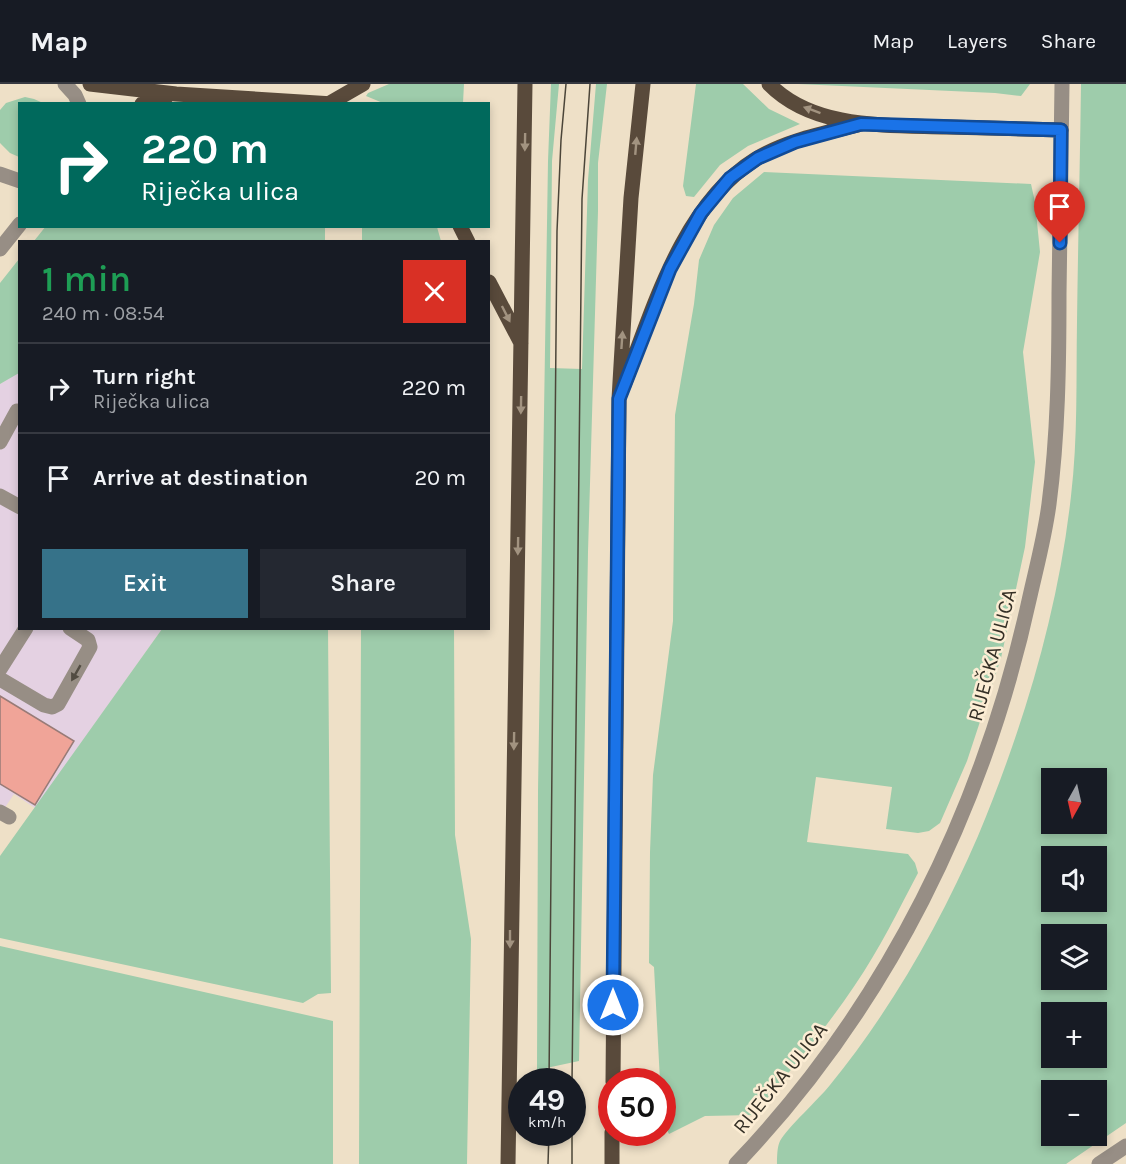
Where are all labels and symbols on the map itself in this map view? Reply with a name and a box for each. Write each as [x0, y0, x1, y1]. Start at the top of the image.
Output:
one-way arrow [803, 105, 821, 115]
one-way arrow [520, 133, 529, 152]
one-way arrow [631, 136, 641, 155]
pin [1034, 181, 1085, 243]
one-way arrow [500, 305, 510, 323]
one-way arrow [618, 331, 627, 350]
one-way arrow [516, 395, 526, 414]
one-way arrow [513, 536, 523, 555]
street label: RIJEČKA ULICA [963, 586, 1021, 724]
one-way arrow [70, 665, 81, 681]
one-way arrow [509, 731, 518, 750]
north arrow [1041, 768, 1107, 834]
one-way arrow [505, 929, 515, 948]
position arrow [581, 973, 645, 1037]
street label: RIJEČKA ULICA [728, 1018, 832, 1138]
speed limit sign: 50 [598, 1068, 676, 1146]

